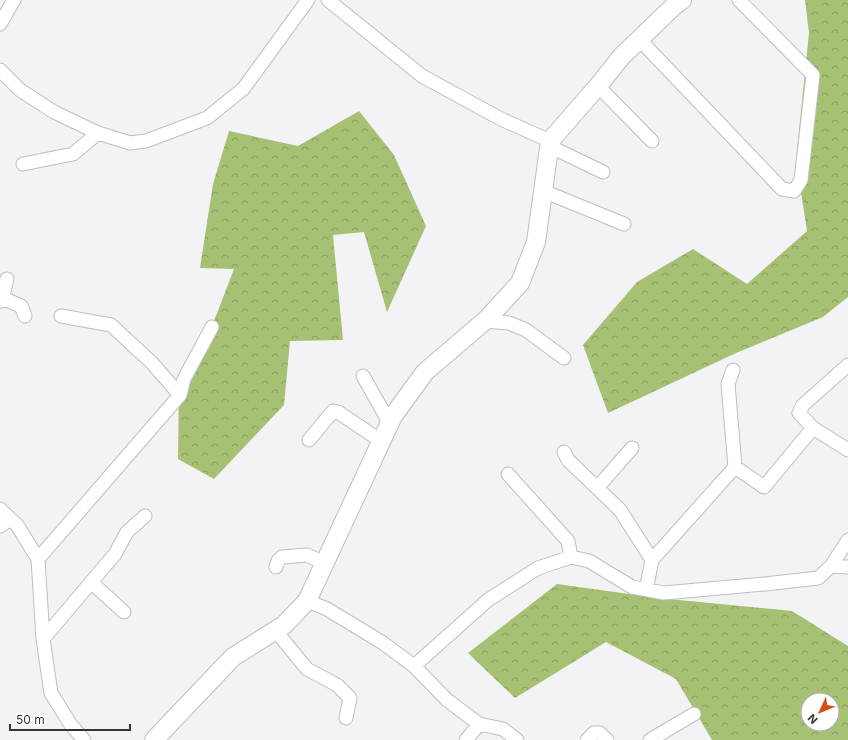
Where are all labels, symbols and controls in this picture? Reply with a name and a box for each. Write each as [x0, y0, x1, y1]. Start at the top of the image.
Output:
north arrow [800, 692, 840, 732]
scale bar [10, 706, 130, 732]
text: N [805, 711, 821, 727]
text: 50 m [16, 712, 45, 727]

